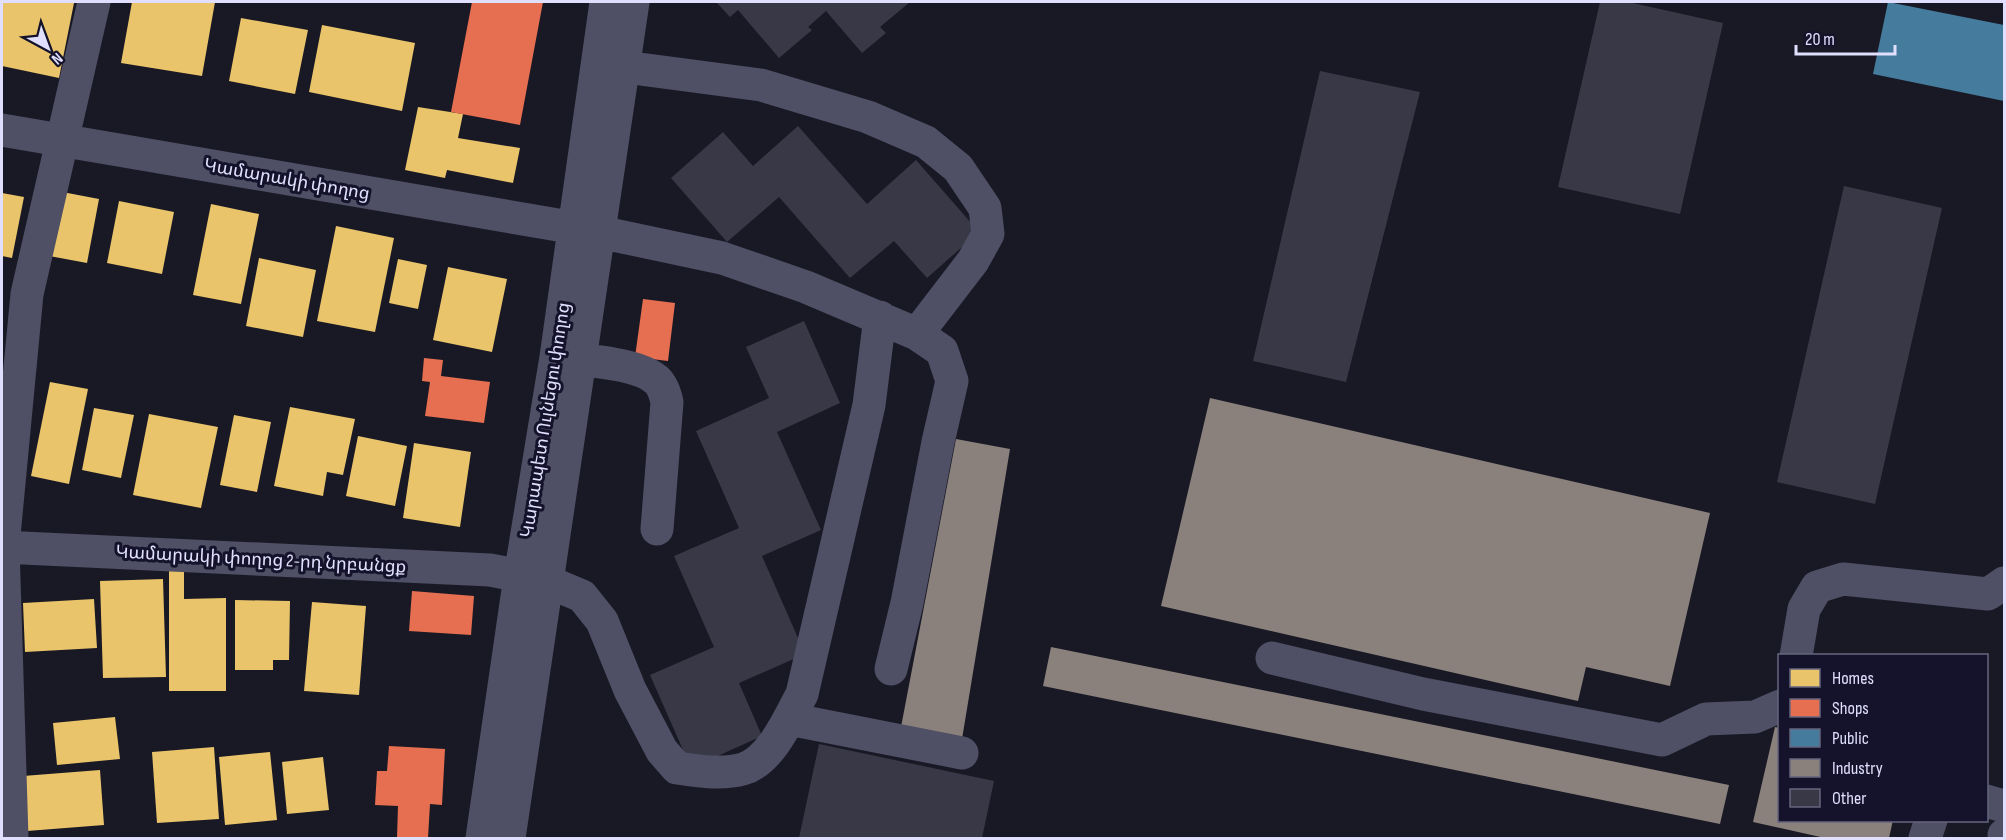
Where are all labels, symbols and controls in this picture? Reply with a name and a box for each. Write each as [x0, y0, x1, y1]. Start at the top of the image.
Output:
north arrow [18, 18, 78, 78]
scale bar [1796, 18, 1895, 56]
text: 20 m [1805, 29, 1835, 50]
text: N [47, 48, 66, 68]
street label: Կամարակի փողոց [202, 155, 371, 204]
street label: Կարապետ Ուլնեցու փողոց [517, 301, 574, 539]
street label: Կամարակի փողոց 2-րդ նրբանցք [115, 541, 407, 578]
legend [1778, 654, 1988, 822]
text: Homes [1832, 668, 1874, 689]
text: Shops [1832, 698, 1869, 719]
text: Public [1832, 728, 1869, 749]
text: Industry [1832, 758, 1883, 779]
text: Other [1832, 788, 1866, 809]

